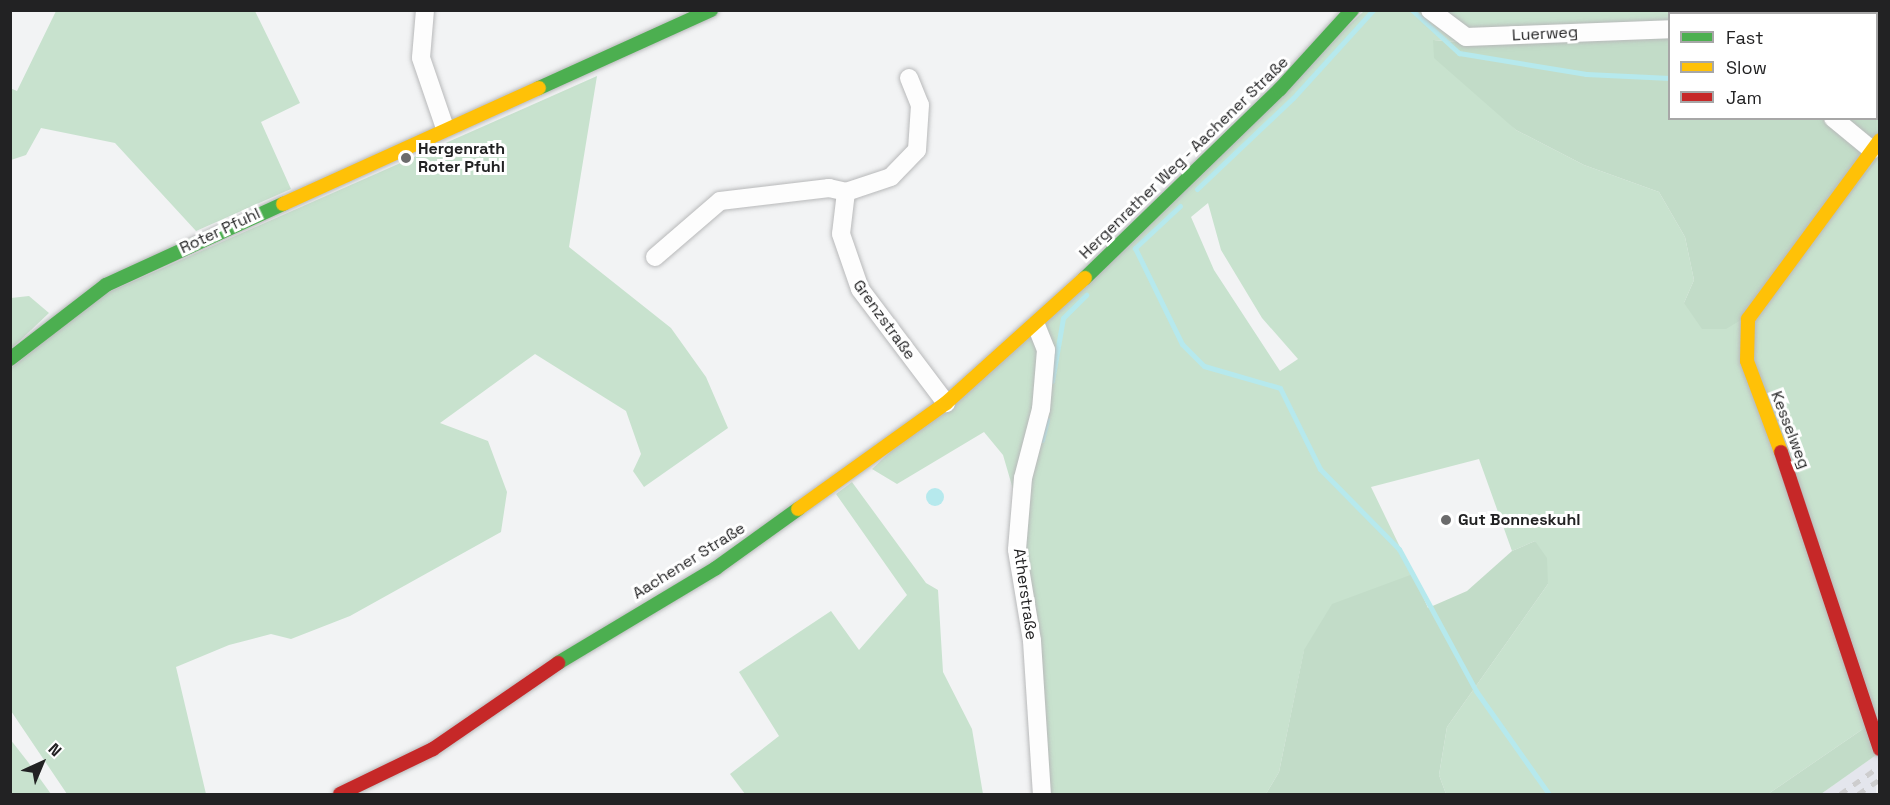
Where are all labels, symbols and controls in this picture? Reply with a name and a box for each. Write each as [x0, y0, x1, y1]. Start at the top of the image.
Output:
legend [1668, 12, 1878, 120]
street label: Luerweg [1511, 23, 1579, 45]
text: Fast [1726, 26, 1763, 49]
street label: Hergenrather Weg - Aachener Straße [1075, 52, 1293, 264]
text: Slow [1726, 56, 1767, 79]
text: Jam [1726, 86, 1762, 109]
place label: Hergenrath Roter Pfuhl [418, 139, 505, 177]
marker: Hergenrath Roter Pfuhl [399, 151, 413, 165]
street label: Roter Pfuhl [177, 204, 263, 258]
street label: Grenzstraße [849, 276, 919, 364]
street label: Kesselweg [1766, 388, 1814, 472]
place label: Gut Bonneskuhl [1458, 510, 1581, 530]
marker: Gut Bonneskuhl [1439, 513, 1453, 527]
street label: Aachener Straße [629, 519, 749, 603]
street label: Atherstraße [1009, 547, 1041, 641]
north arrow [12, 733, 72, 793]
text: N [44, 738, 66, 761]

